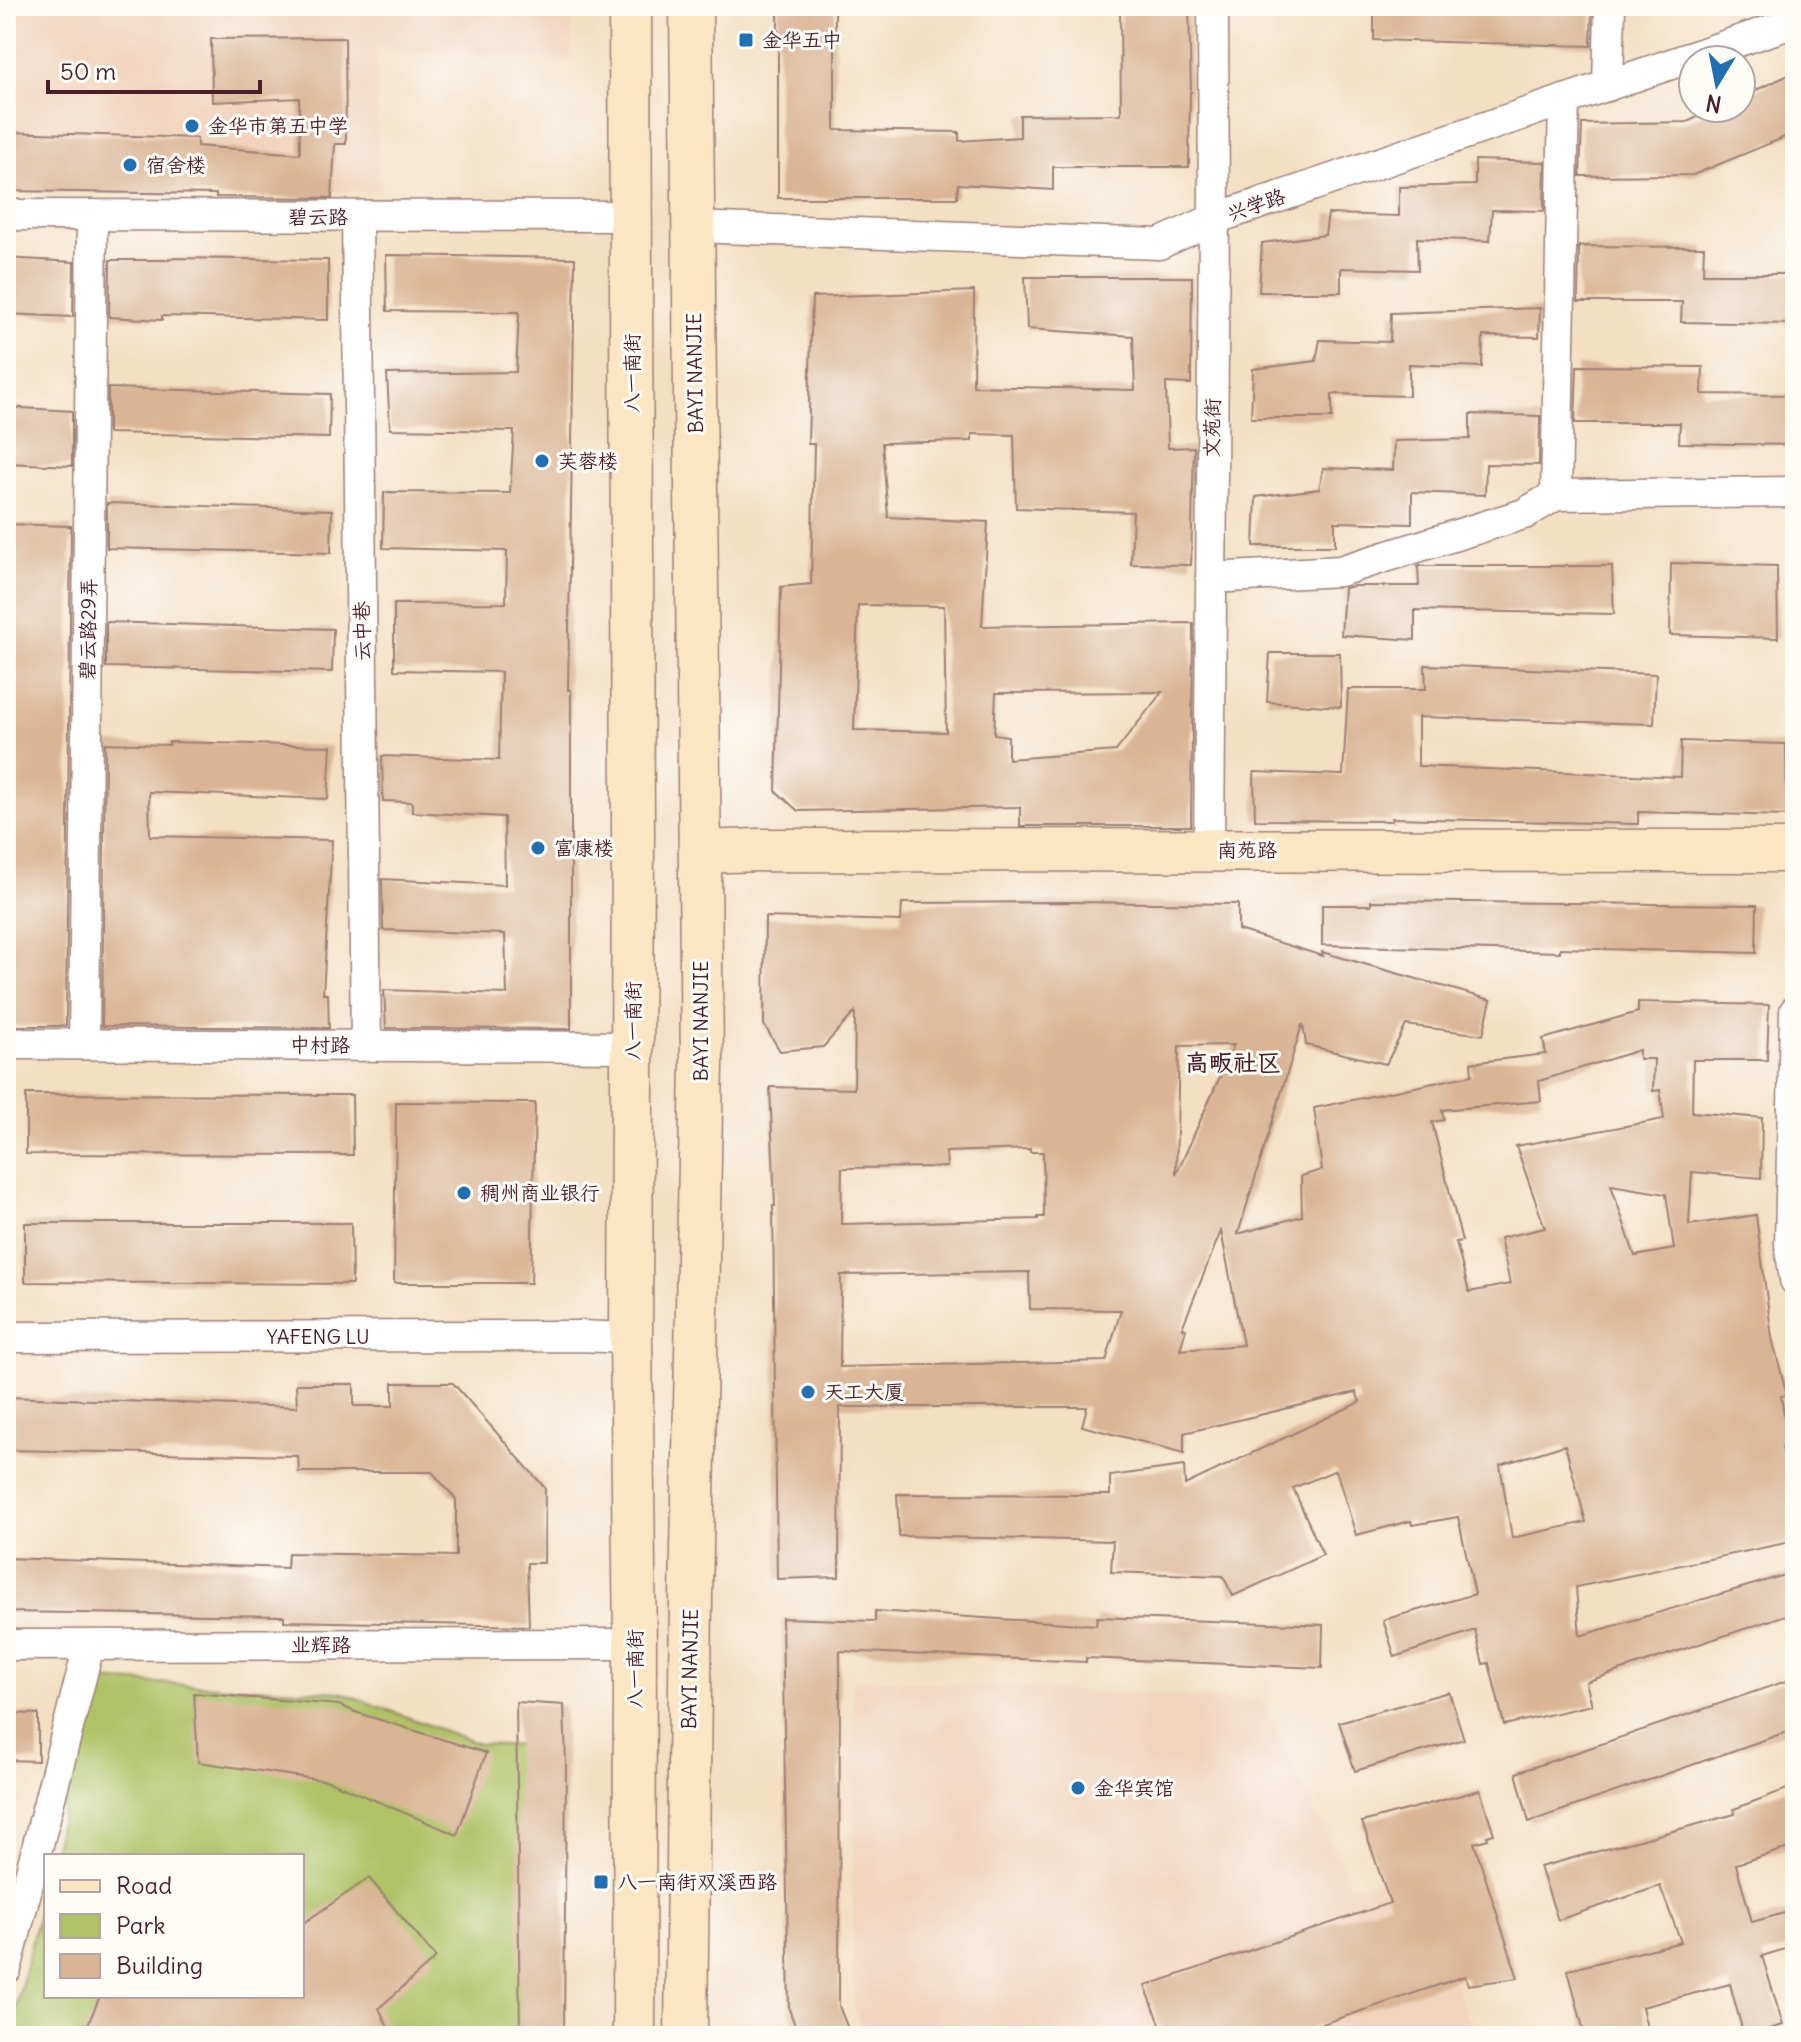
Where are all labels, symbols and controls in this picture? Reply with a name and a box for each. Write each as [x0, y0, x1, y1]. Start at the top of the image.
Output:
place label: 金华五中 [762, 27, 842, 52]
marker: 金华五中 [737, 31, 755, 49]
scale bar [48, 44, 260, 94]
north arrow [1677, 44, 1757, 124]
text: 50 m [60, 56, 116, 86]
text: N [1704, 89, 1723, 119]
place label: 金华市第五中学 [208, 113, 348, 138]
marker: 金华市第五中学 [183, 117, 201, 135]
place label: 宿舍楼 [146, 152, 206, 177]
marker: 宿舍楼 [121, 156, 139, 174]
street label: 兴学路 [1223, 183, 1289, 226]
street label: 碧云路 [288, 204, 349, 229]
street label: BAYI NANJIE [681, 312, 708, 434]
street label: 八一南街 [619, 333, 644, 413]
street label: 文苑街 [1198, 398, 1225, 458]
place label: 芙蓉楼 [558, 448, 618, 473]
marker: 芙蓉楼 [533, 452, 551, 470]
street label: 碧云路29弄 [74, 578, 101, 680]
street label: 云中巷 [348, 600, 375, 661]
place label: 富康楼 [554, 835, 614, 860]
street label: 南苑路 [1217, 837, 1278, 862]
marker: 富康楼 [529, 839, 547, 857]
street label: BAYI NANJIE [688, 961, 713, 1081]
street label: 八一南街 [620, 981, 645, 1061]
street label: 中村路 [290, 1032, 351, 1057]
district label: 高畈社区 [1185, 1047, 1281, 1077]
place label: 稠州商业银行 [480, 1180, 600, 1205]
marker: 稠州商业银行 [455, 1184, 473, 1202]
street label: YAFENG LU [266, 1324, 370, 1349]
place label: 天工大厦 [824, 1379, 904, 1404]
marker: 天工大厦 [799, 1383, 817, 1401]
street label: BAYI NANJIE [676, 1608, 703, 1730]
street label: 八一南街 [622, 1629, 647, 1709]
street label: 业辉路 [291, 1632, 352, 1657]
place label: 金华宾馆 [1094, 1775, 1174, 1800]
marker: 金华宾馆 [1069, 1779, 1087, 1797]
legend [44, 1854, 304, 1998]
place label: 八一南街双溪西路 [617, 1869, 778, 1894]
text: Road [116, 1870, 172, 1900]
marker: 八一南街双溪西路 [592, 1873, 610, 1891]
text: Park [116, 1910, 166, 1940]
text: Building [116, 1950, 203, 1980]

